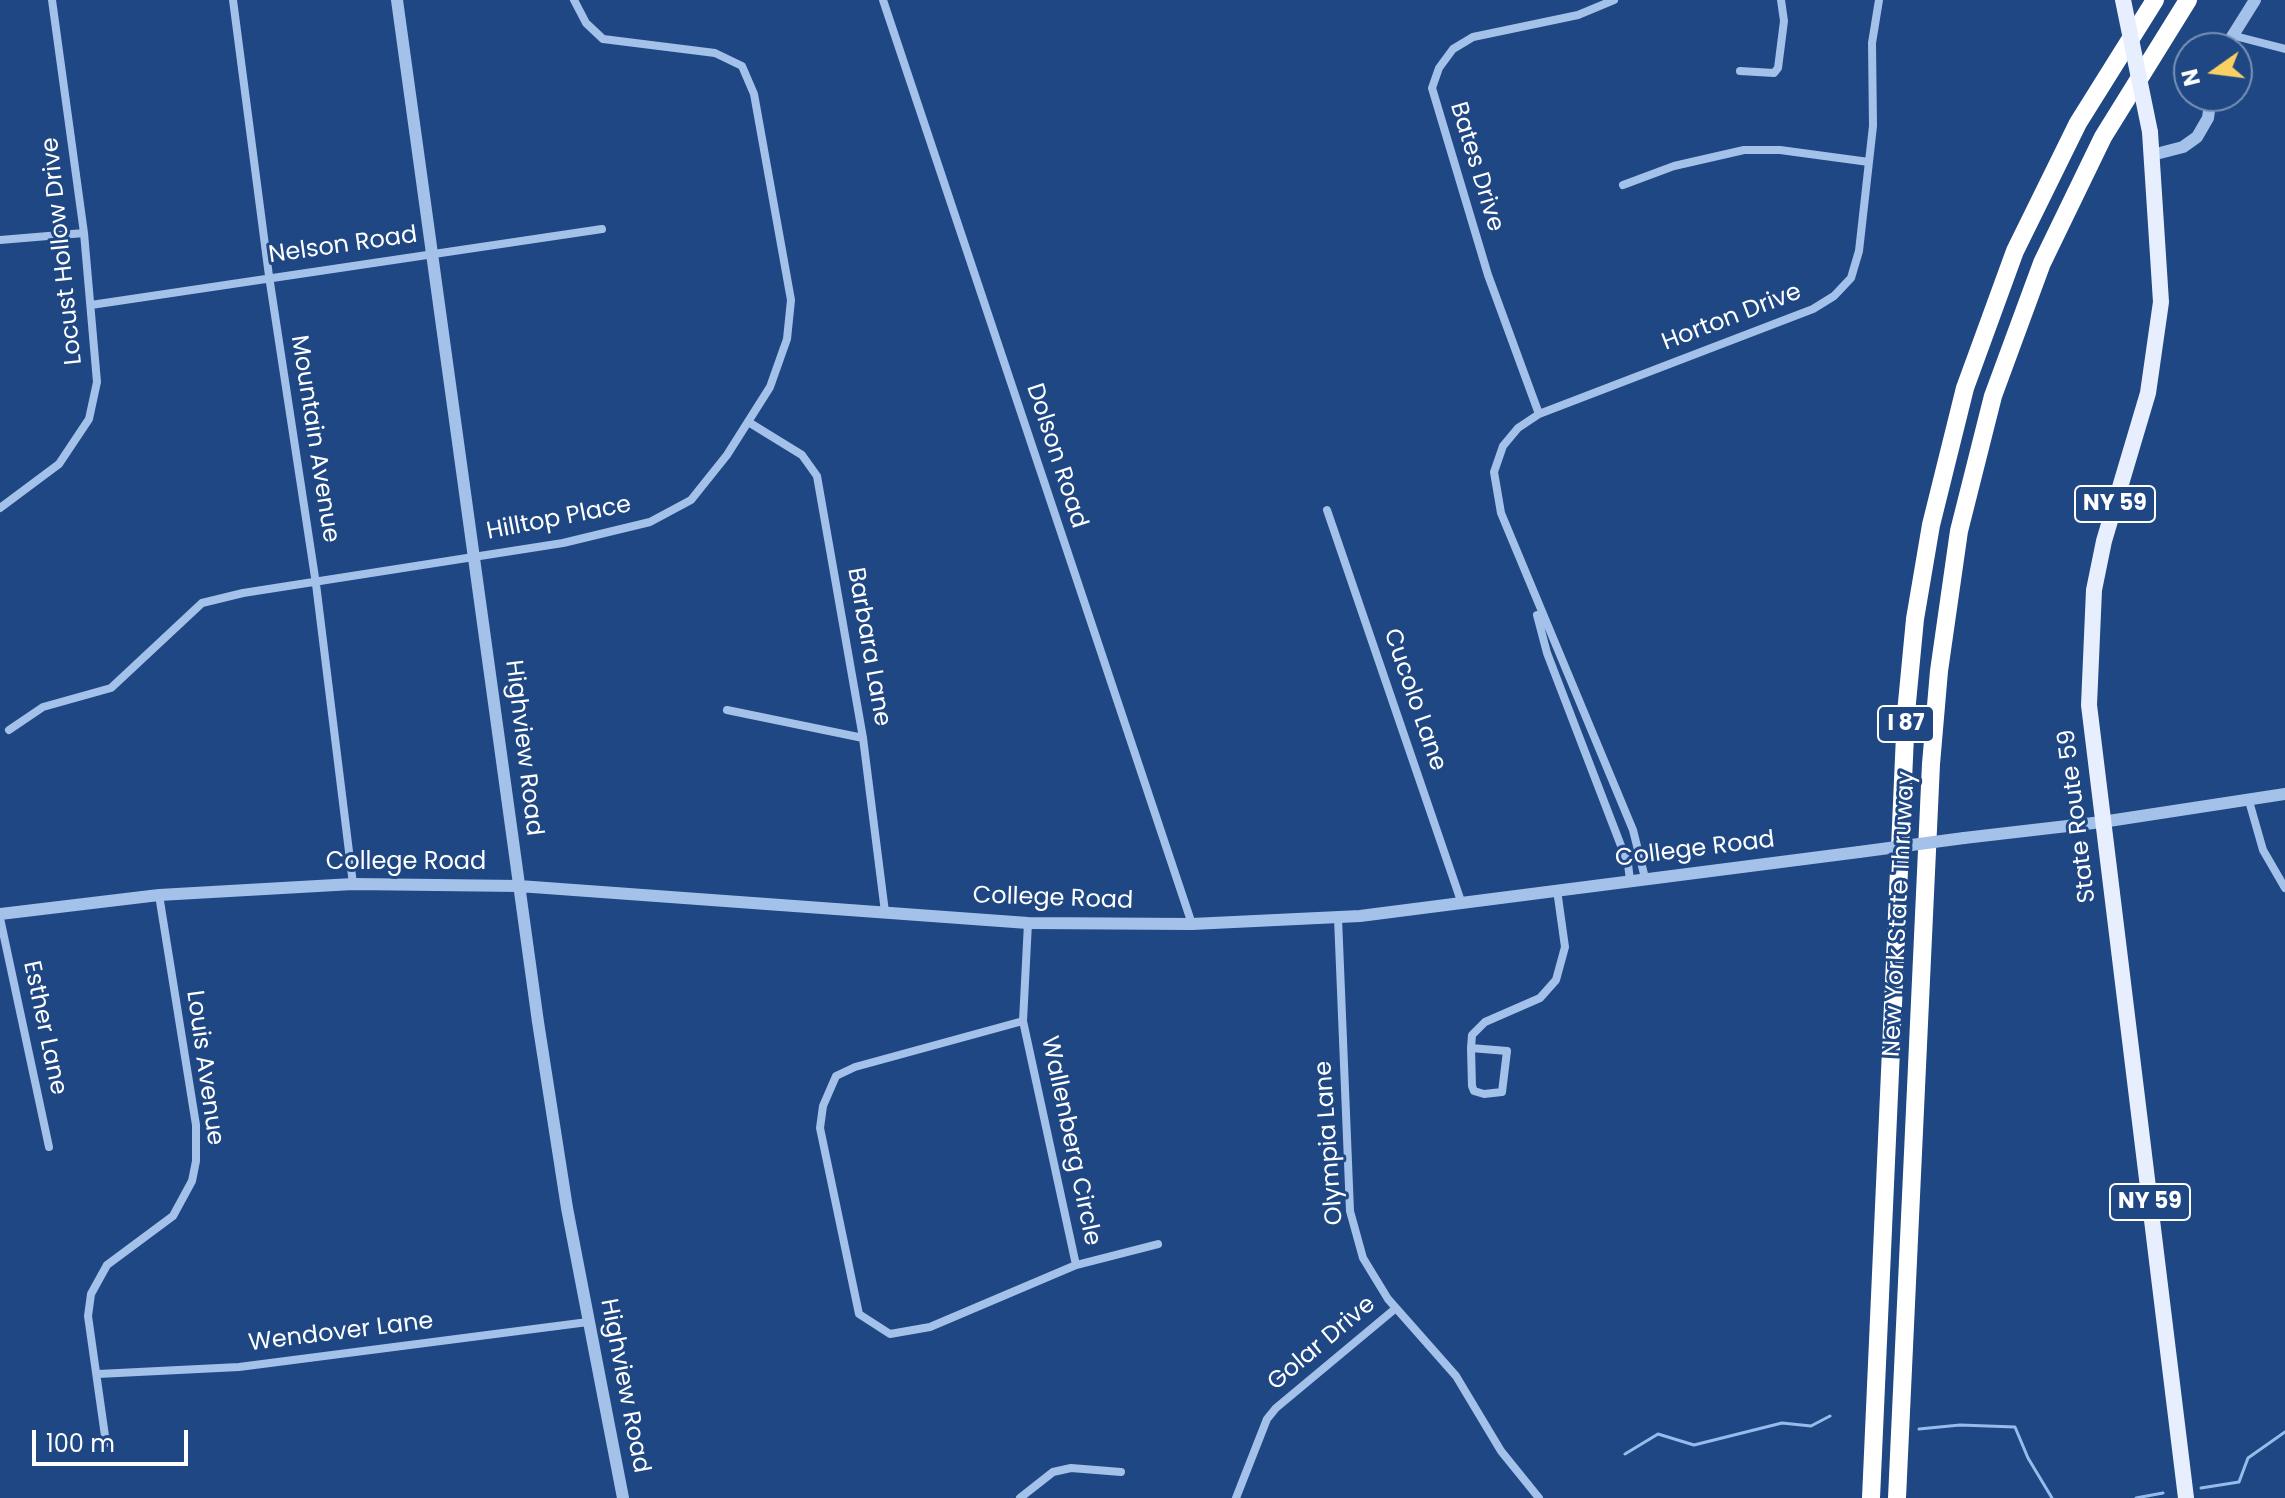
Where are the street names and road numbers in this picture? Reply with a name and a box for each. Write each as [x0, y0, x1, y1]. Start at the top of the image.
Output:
street label: Bates Drive [1443, 99, 1509, 235]
street label: Locust Hollow Drive [37, 136, 89, 366]
street label: Nelson Road [267, 221, 419, 271]
street label: Horton Drive [1658, 278, 1806, 358]
street label: Mountain Avenue [283, 333, 345, 545]
street label: Dolson Road [1019, 380, 1093, 532]
road number: NY 59 [2075, 486, 2155, 522]
street label: Hilltop Place [484, 491, 634, 547]
street label: Barbara Lane [840, 565, 896, 729]
street label: Cucolo Lane [1376, 625, 1452, 775]
street label: Highview Road [498, 658, 548, 838]
road number: I 87 [1878, 706, 1934, 742]
street label: State Route 59 [2053, 728, 2103, 904]
street label: New York State Thruway [1878, 770, 1922, 1058]
street label: College Road [1614, 826, 1776, 874]
street label: College Road [326, 849, 486, 877]
street label: College Road [972, 882, 1134, 916]
street label: Esther Lane [16, 958, 72, 1098]
street label: Louis Avenue [179, 989, 229, 1147]
street label: Wallenberg Circle [1034, 1034, 1106, 1248]
street label: Olympia Lane [1310, 1060, 1350, 1226]
road number: NY 59 [2110, 1184, 2190, 1220]
street label: Golar Drive [1262, 1291, 1382, 1397]
street label: Highview Road [593, 1296, 655, 1476]
street label: Wendover Lane [247, 1307, 435, 1359]

